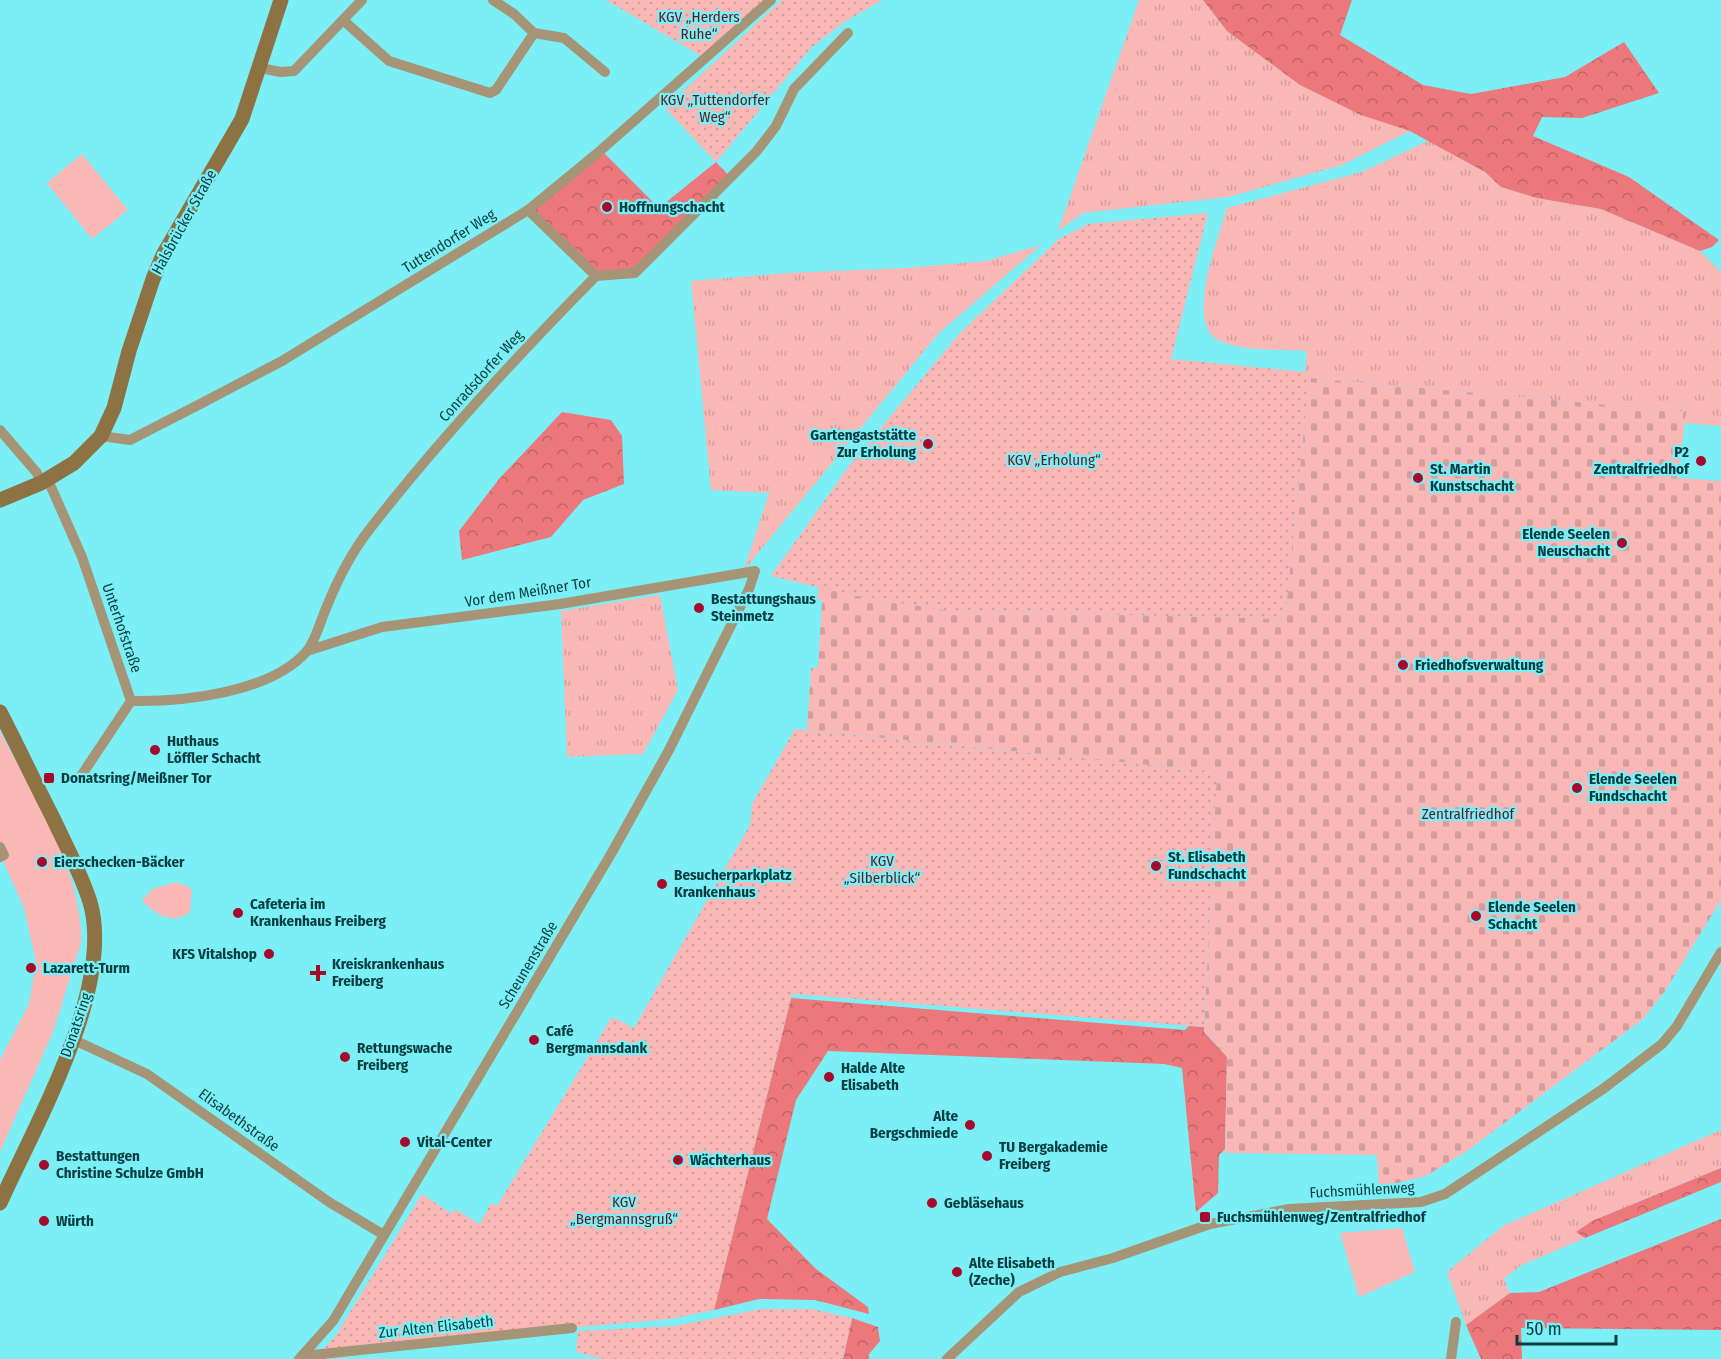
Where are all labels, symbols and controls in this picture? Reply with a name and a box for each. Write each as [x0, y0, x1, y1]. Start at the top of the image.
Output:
park label: KGV „Herders Ruhe“ [658, 8, 740, 43]
park label: KGV „Tuttendorfer Weg“ [660, 91, 771, 126]
street label: Halsbrücker Straße [148, 166, 220, 278]
place label: Hoffnungschacht [619, 198, 726, 216]
marker: Hoffnungschacht [600, 200, 614, 214]
street label: Tuttendorfer Weg [399, 205, 499, 277]
street label: Conradsdorfer Weg [435, 326, 527, 426]
place label: Gartengaststätte Zur Erholung [810, 426, 917, 461]
marker: Gartengaststätte Zur Erholung [921, 437, 935, 451]
place label: P2 Zentralfriedhof [1594, 443, 1690, 478]
park label: KGV „Erholung“ [1007, 451, 1101, 469]
marker: P2 Zentralfriedhof [1694, 454, 1708, 468]
place label: St. Martin Kunstschacht [1430, 460, 1515, 495]
marker: St. Martin Kunstschacht [1411, 471, 1425, 485]
place label: Elende Seelen Neuschacht [1522, 525, 1611, 560]
marker: Elende Seelen Neuschacht [1615, 536, 1629, 550]
street label: Vor dem Meißner Tor [464, 573, 593, 611]
street label: Unterhofstraße [98, 581, 146, 675]
place label: Bestattungshaus Steinmetz [711, 590, 816, 625]
marker: Bestattungshaus Steinmetz [692, 601, 706, 615]
place label: Friedhofsverwaltung [1415, 656, 1544, 674]
marker: Friedhofsverwaltung [1396, 658, 1410, 672]
place label: Huthaus Löffler Schacht [167, 732, 262, 767]
marker: Huthaus Löffler Schacht [148, 743, 162, 757]
place label: Donatsring/Meißner Tor [61, 769, 212, 787]
place label: Elende Seelen Fundschacht [1589, 770, 1677, 805]
marker: Donatsring/Meißner Tor [42, 771, 56, 785]
marker: Elende Seelen Fundschacht [1570, 781, 1584, 795]
park label: Zentralfriedhof [1422, 805, 1516, 823]
place label: St. Elisabeth Fundschacht [1168, 848, 1247, 883]
park label: KGV „Silberblick“ [844, 852, 920, 887]
place label: Eierschecken-Bäcker [54, 853, 185, 871]
marker: Eierschecken-Bäcker [35, 855, 49, 869]
marker: St. Elisabeth Fundschacht [1149, 859, 1163, 873]
place label: Besucherparkplatz Krankenhaus [674, 866, 792, 901]
marker: Besucherparkplatz Krankenhaus [655, 877, 669, 891]
place label: Cafeteria im Krankenhaus Freiberg [250, 895, 387, 930]
place label: Elende Seelen Schacht [1488, 898, 1576, 933]
marker: Cafeteria im Krankenhaus Freiberg [231, 906, 245, 920]
marker: Elende Seelen Schacht [1469, 909, 1483, 923]
street label: Scheunenstraße [495, 918, 561, 1012]
place label: KFS Vitalshop [172, 945, 257, 963]
marker: KFS Vitalshop [262, 947, 276, 961]
place label: Kreiskrankenhaus Freiberg [332, 955, 445, 990]
place label: Lazarett-Turm [43, 959, 130, 977]
marker: Lazarett-Turm [24, 961, 38, 975]
marker: Kreiskrankenhaus Freiberg [309, 964, 327, 982]
street label: Donatsring [57, 990, 95, 1060]
place label: Café Bergmannsdank [546, 1022, 647, 1057]
marker: Café Bergmannsdank [527, 1033, 541, 1047]
place label: Rettungswache Freiberg [357, 1039, 453, 1074]
marker: Rettungswache Freiberg [338, 1050, 352, 1064]
place label: Halde Alte Elisabeth [841, 1059, 906, 1094]
marker: Halde Alte Elisabeth [822, 1070, 836, 1084]
street label: Elisabethstraße [195, 1085, 283, 1155]
place label: Alte Bergschmiede [870, 1107, 958, 1142]
marker: Alte Bergschmiede [963, 1118, 977, 1132]
place label: Vital-Center [416, 1133, 492, 1151]
marker: Vital-Center [398, 1135, 412, 1149]
place label: TU Bergakademie Freiberg [999, 1138, 1108, 1173]
place label: Bestattungen Christine Schulze GmbH [56, 1147, 204, 1182]
marker: TU Bergakademie Freiberg [980, 1149, 994, 1163]
place label: Wächterhaus [690, 1151, 771, 1169]
marker: Wächterhaus [671, 1153, 685, 1167]
marker: Bestattungen Christine Schulze GmbH [37, 1158, 51, 1172]
street label: Fuchsmühlenweg [1309, 1178, 1415, 1202]
park label: KGV „Bergmannsgruß“ [570, 1193, 678, 1228]
place label: Gebläsehaus [944, 1194, 1024, 1212]
marker: Gebläsehaus [925, 1196, 939, 1210]
place label: Fuchsmühlenweg/Zentralfriedhof [1217, 1208, 1427, 1226]
marker: Fuchsmühlenweg/Zentralfriedhof [1198, 1210, 1212, 1224]
place label: Würth [56, 1212, 94, 1230]
marker: Würth [37, 1214, 51, 1228]
place label: Alte Elisabeth (Zeche) [968, 1254, 1055, 1289]
marker: Alte Elisabeth (Zeche) [950, 1265, 964, 1279]
scale bar [1517, 1308, 1616, 1346]
street label: Zur Alten Elisabeth [378, 1312, 494, 1342]
text: 50 m [1526, 1318, 1562, 1340]

